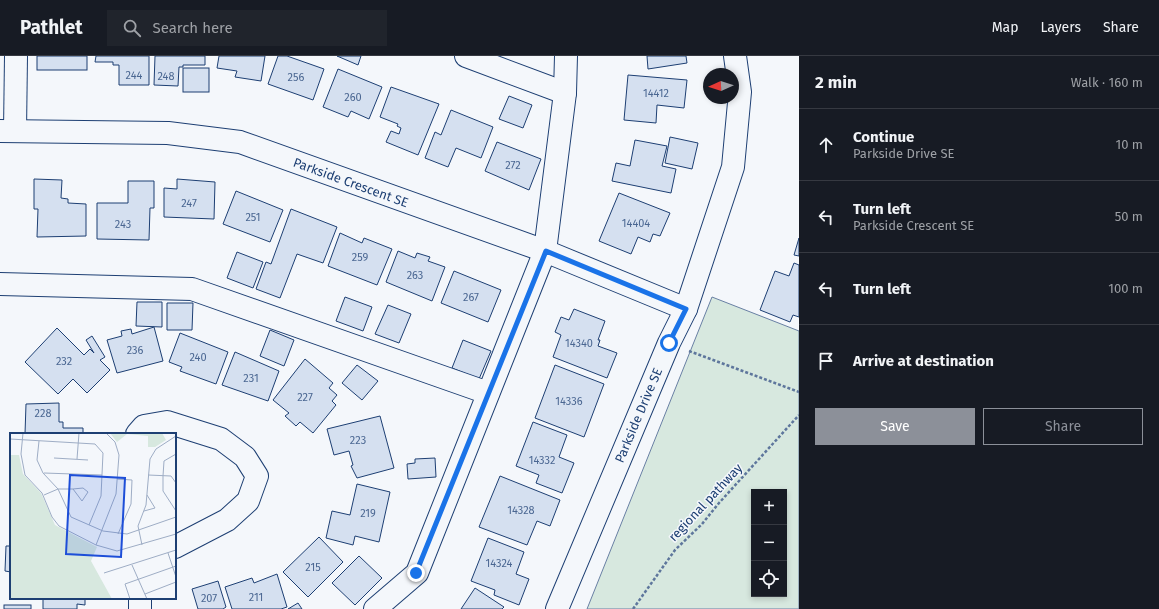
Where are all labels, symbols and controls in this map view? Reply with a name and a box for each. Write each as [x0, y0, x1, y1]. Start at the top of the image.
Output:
search box [107, 10, 387, 46]
text: Pathlet [20, 16, 83, 39]
icon: search [121, 17, 143, 39]
text: Search here [153, 19, 233, 37]
text: Map [992, 19, 1018, 36]
text: Layers [1040, 19, 1081, 36]
text: Share [1103, 19, 1139, 36]
north arrow [703, 68, 739, 104]
house number: 244 [126, 69, 143, 82]
house number: 248 [157, 70, 175, 83]
house number: 256 [288, 71, 305, 84]
text: 2 min [815, 72, 857, 93]
text: Walk · 160 m [1071, 75, 1143, 90]
house number: 14412 [643, 87, 669, 100]
house number: 260 [344, 91, 362, 104]
text: Continue [853, 128, 914, 146]
icon: ahead [815, 134, 837, 156]
text: 10 m [1116, 137, 1143, 152]
text: Parkside Drive SE [853, 146, 955, 161]
street label: Parkside Crescent SE [291, 155, 410, 210]
house number: 272 [505, 159, 521, 172]
house number: 247 [181, 197, 197, 210]
text: Turn left [853, 200, 911, 218]
icon: left [815, 206, 837, 228]
text: 50 m [1115, 209, 1143, 224]
house number: 251 [245, 211, 261, 224]
house number: 14404 [622, 217, 650, 230]
house number: 243 [115, 218, 131, 231]
text: Parkside Crescent SE [853, 218, 974, 233]
house number: 259 [352, 251, 369, 264]
house number: 263 [407, 269, 423, 282]
icon: left [815, 278, 837, 300]
text: Turn left [853, 280, 911, 298]
text: 100 m [1108, 281, 1143, 296]
house number: 267 [463, 291, 479, 304]
route start [660, 334, 678, 352]
house number: 14340 [565, 337, 593, 350]
house number: 236 [127, 344, 144, 357]
icon: arrive [815, 350, 837, 372]
house number: 240 [189, 351, 207, 364]
text: Arrive at destination [853, 352, 994, 370]
house number: 232 [56, 355, 72, 368]
street label: Parkside Drive SE [612, 365, 665, 465]
house number: 231 [243, 372, 259, 385]
house number: 227 [297, 391, 313, 404]
house number: 14336 [555, 395, 583, 408]
house number: 228 [35, 407, 51, 420]
button: Save [815, 408, 975, 445]
button: Share [983, 408, 1143, 445]
inset map [10, 433, 176, 599]
house number: 223 [350, 434, 366, 447]
house number: 14332 [529, 454, 555, 467]
street label: regional pathway [665, 460, 746, 544]
map controls [751, 489, 787, 597]
button: + [751, 489, 787, 525]
house number: 14328 [507, 504, 535, 517]
house number: 219 [360, 507, 376, 520]
button: − [751, 525, 787, 561]
house number: 14324 [486, 557, 513, 570]
house number: 215 [305, 561, 321, 574]
button: locate [751, 561, 787, 597]
route end [407, 564, 425, 582]
house number: 211 [249, 591, 263, 604]
house number: 207 [201, 592, 217, 605]

